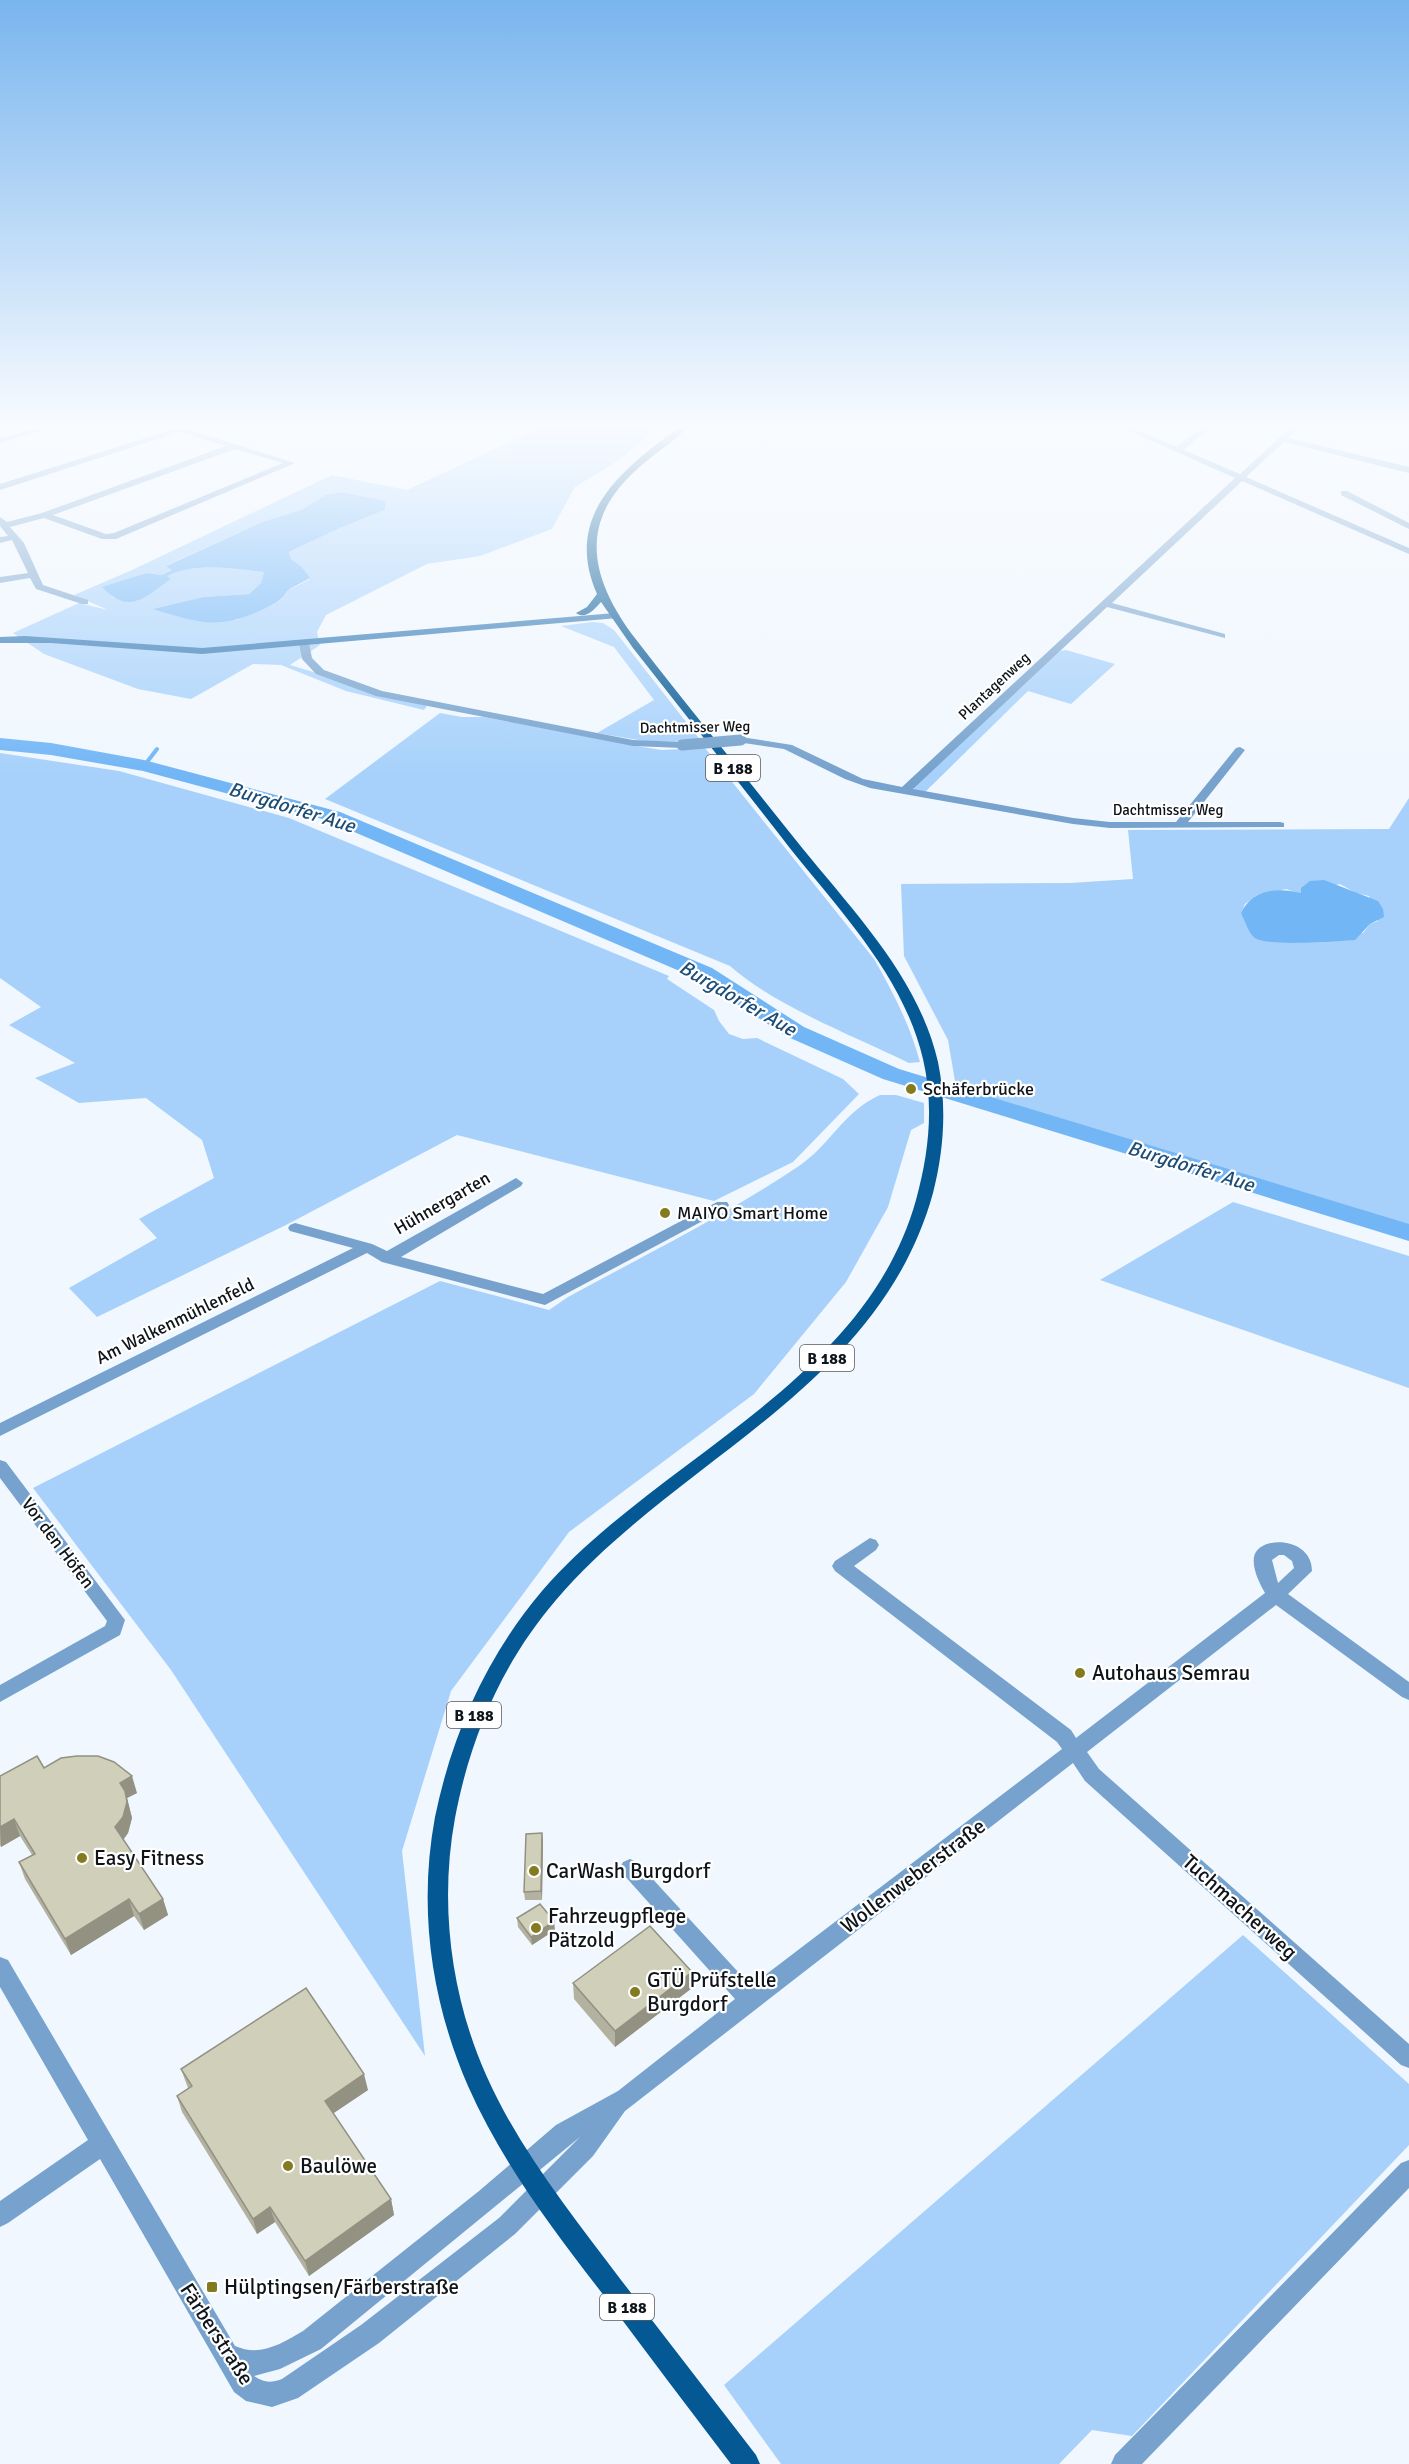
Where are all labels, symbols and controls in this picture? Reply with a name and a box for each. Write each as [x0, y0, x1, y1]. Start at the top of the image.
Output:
street label: Plantagenweg [955, 648, 1033, 724]
street label: Dachtmisser Weg [640, 717, 751, 737]
road number: B 188 [706, 755, 760, 781]
water label: Burgdorfer Aue [226, 776, 359, 839]
street label: Dachtmisser Weg [1113, 801, 1223, 819]
water label: Burgdorfer Aue [675, 955, 802, 1042]
place label: Schäferbrücke [923, 1078, 1034, 1100]
marker: Schäferbrücke [904, 1082, 918, 1096]
water label: Burgdorfer Aue [1125, 1135, 1258, 1198]
street label: Hühnergarten [390, 1167, 494, 1239]
place label: MAIYO Smart Home [677, 1202, 828, 1224]
marker: MAIYO Smart Home [658, 1206, 672, 1220]
street label: Am Walkenmühlenfeld [92, 1273, 258, 1369]
road number: B 188 [800, 1345, 854, 1371]
street label: Vor den Höfen [17, 1493, 99, 1593]
place label: Autohaus Semrau [1092, 1660, 1250, 1686]
marker: Autohaus Semrau [1073, 1666, 1087, 1680]
road number: B 188 [447, 1702, 501, 1728]
street label: Wollenweberstraße [835, 1813, 991, 1939]
place label: Easy Fitness [94, 1845, 204, 1871]
street label: Tuchmacherweg [1177, 1849, 1303, 1965]
marker: Easy Fitness [75, 1851, 89, 1865]
place label: CarWash Burgdorf [546, 1858, 711, 1884]
marker: CarWash Burgdorf [527, 1864, 541, 1878]
place label: Fahrzeugpflege Pätzold [548, 1903, 686, 1953]
marker: Fahrzeugpflege Pätzold [529, 1921, 543, 1935]
place label: GTÜ Prüfstelle Burgdorf [647, 1967, 777, 2017]
marker: GTÜ Prüfstelle Burgdorf [628, 1985, 642, 1999]
place label: Baulöwe [300, 2153, 377, 2179]
marker: Baulöwe [281, 2159, 295, 2173]
place label: Hülptingsen/Färberstraße [224, 2274, 459, 2300]
street label: Färberstraße [174, 2278, 260, 2390]
marker: Hülptingsen/Färberstraße [205, 2280, 219, 2294]
road number: B 188 [600, 2294, 654, 2320]

